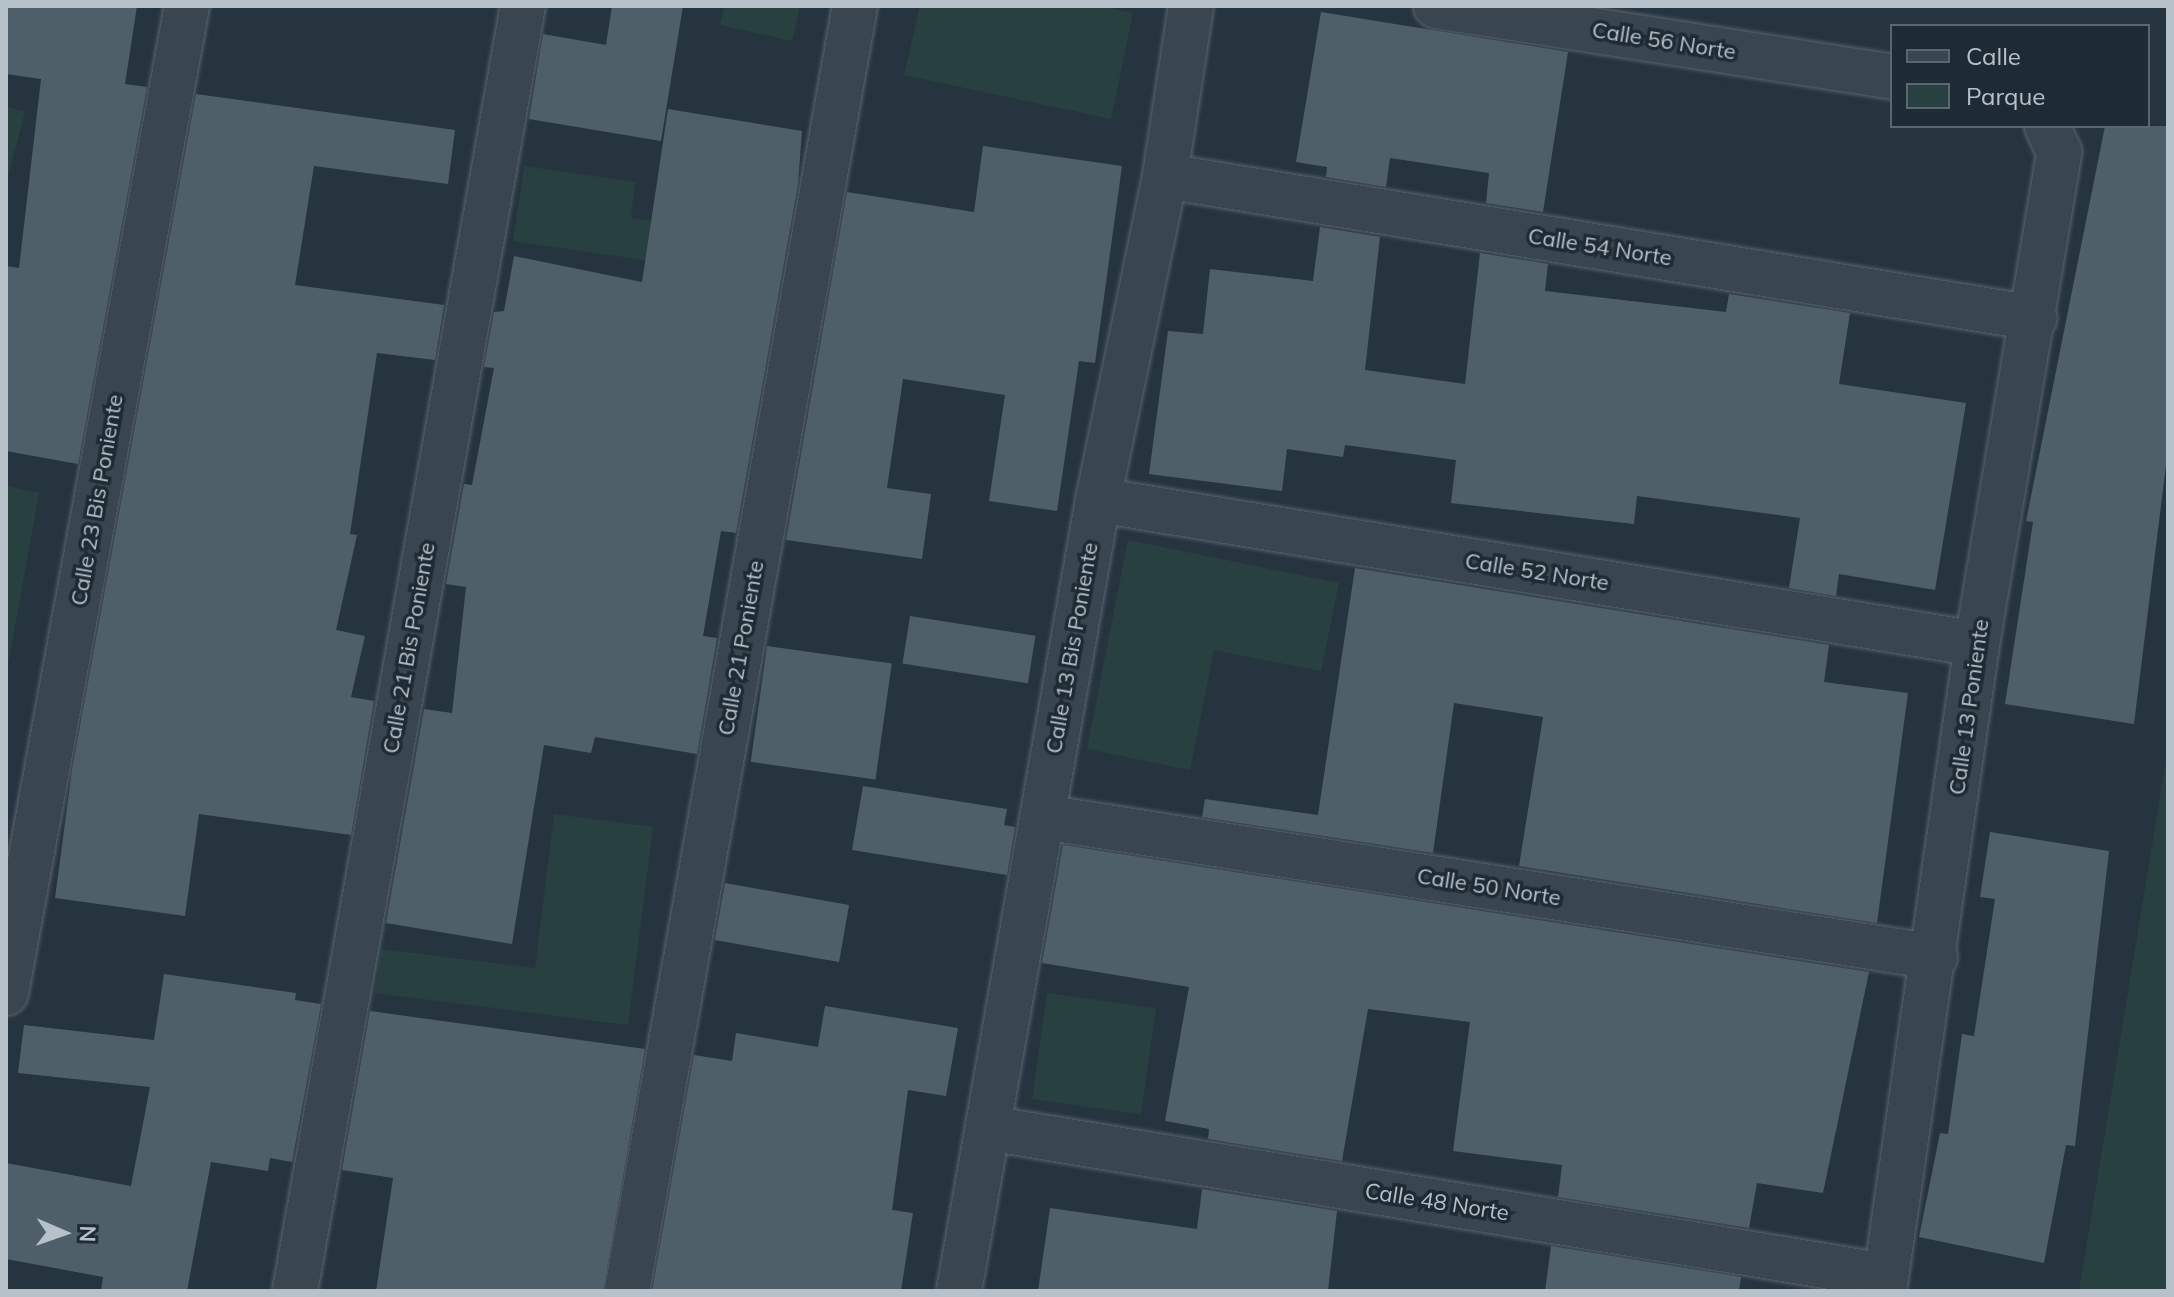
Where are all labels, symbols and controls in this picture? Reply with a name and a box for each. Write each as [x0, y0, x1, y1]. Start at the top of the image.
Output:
street label: Calle 56 Norte [1590, 17, 1738, 65]
legend [1890, 24, 2150, 128]
text: Calle [1966, 41, 2021, 71]
text: Parque [1966, 81, 2045, 111]
street label: Calle 54 Norte [1526, 223, 1674, 271]
street label: Calle 23 Bis Poniente [65, 392, 129, 608]
street label: Calle 21 Bis Poniente [377, 540, 441, 756]
street label: Calle 13 Bis Poniente [1040, 540, 1104, 756]
street label: Calle 52 Norte [1463, 548, 1611, 596]
street label: Calle 21 Poniente [713, 558, 769, 738]
street label: Calle 13 Poniente [1944, 617, 1994, 797]
street label: Calle 50 Norte [1415, 863, 1563, 911]
street label: Calle 48 Norte [1363, 1178, 1511, 1226]
north arrow [24, 1193, 104, 1273]
text: N [74, 1225, 102, 1243]

